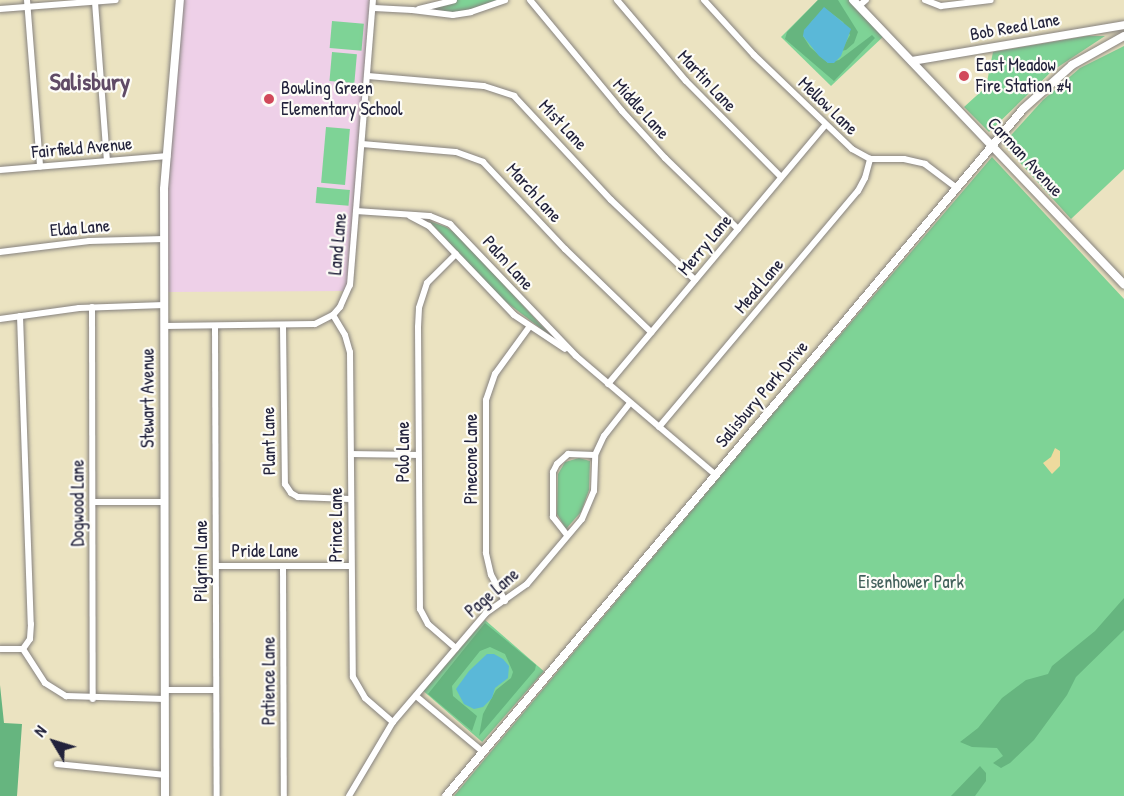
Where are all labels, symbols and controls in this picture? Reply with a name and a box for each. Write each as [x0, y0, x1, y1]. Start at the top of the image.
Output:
street label: Bob Reed Lane [968, 8, 1062, 46]
street label: Martin Lane [673, 46, 741, 116]
place label: East Meadow Fire Station #4 [976, 55, 1071, 98]
district label: Salisbury [50, 68, 130, 96]
marker: East Meadow Fire Station #4 [957, 69, 971, 83]
street label: Mellow Lane [794, 72, 862, 140]
street label: Middle Lane [608, 74, 674, 144]
place label: Bowling Green Elementary School [281, 78, 402, 121]
marker: Bowling Green Elementary School [262, 92, 276, 106]
street label: Mist Lane [534, 95, 592, 155]
street label: Carman Avenue [983, 113, 1067, 201]
street label: Fairfield Avenue [31, 133, 133, 163]
street label: March Lane [502, 159, 566, 227]
street label: Merry Lane [673, 210, 737, 280]
street label: Land Lane [325, 212, 351, 276]
street label: Elda Lane [49, 215, 111, 241]
street label: Palm Lane [478, 231, 538, 295]
street label: Mead Lane [730, 254, 788, 318]
street label: Salisbury Park Drive [711, 336, 813, 452]
street label: Stewart Avenue [137, 348, 159, 448]
street label: Plant Lane [258, 407, 280, 475]
street label: Pinecone Lane [460, 414, 482, 504]
street label: Polo Lane [392, 421, 414, 483]
street label: Dogwood Lane [67, 460, 89, 546]
street label: Prince Lane [325, 487, 347, 563]
street label: Pilgrim Lane [190, 520, 212, 602]
street label: Pride Lane [232, 540, 298, 562]
street label: Page Lane [461, 564, 523, 622]
park label: Eisenhower Park [858, 571, 964, 593]
street label: Patience Lane [258, 637, 280, 725]
north arrow [24, 712, 84, 772]
text: N [29, 721, 51, 741]

